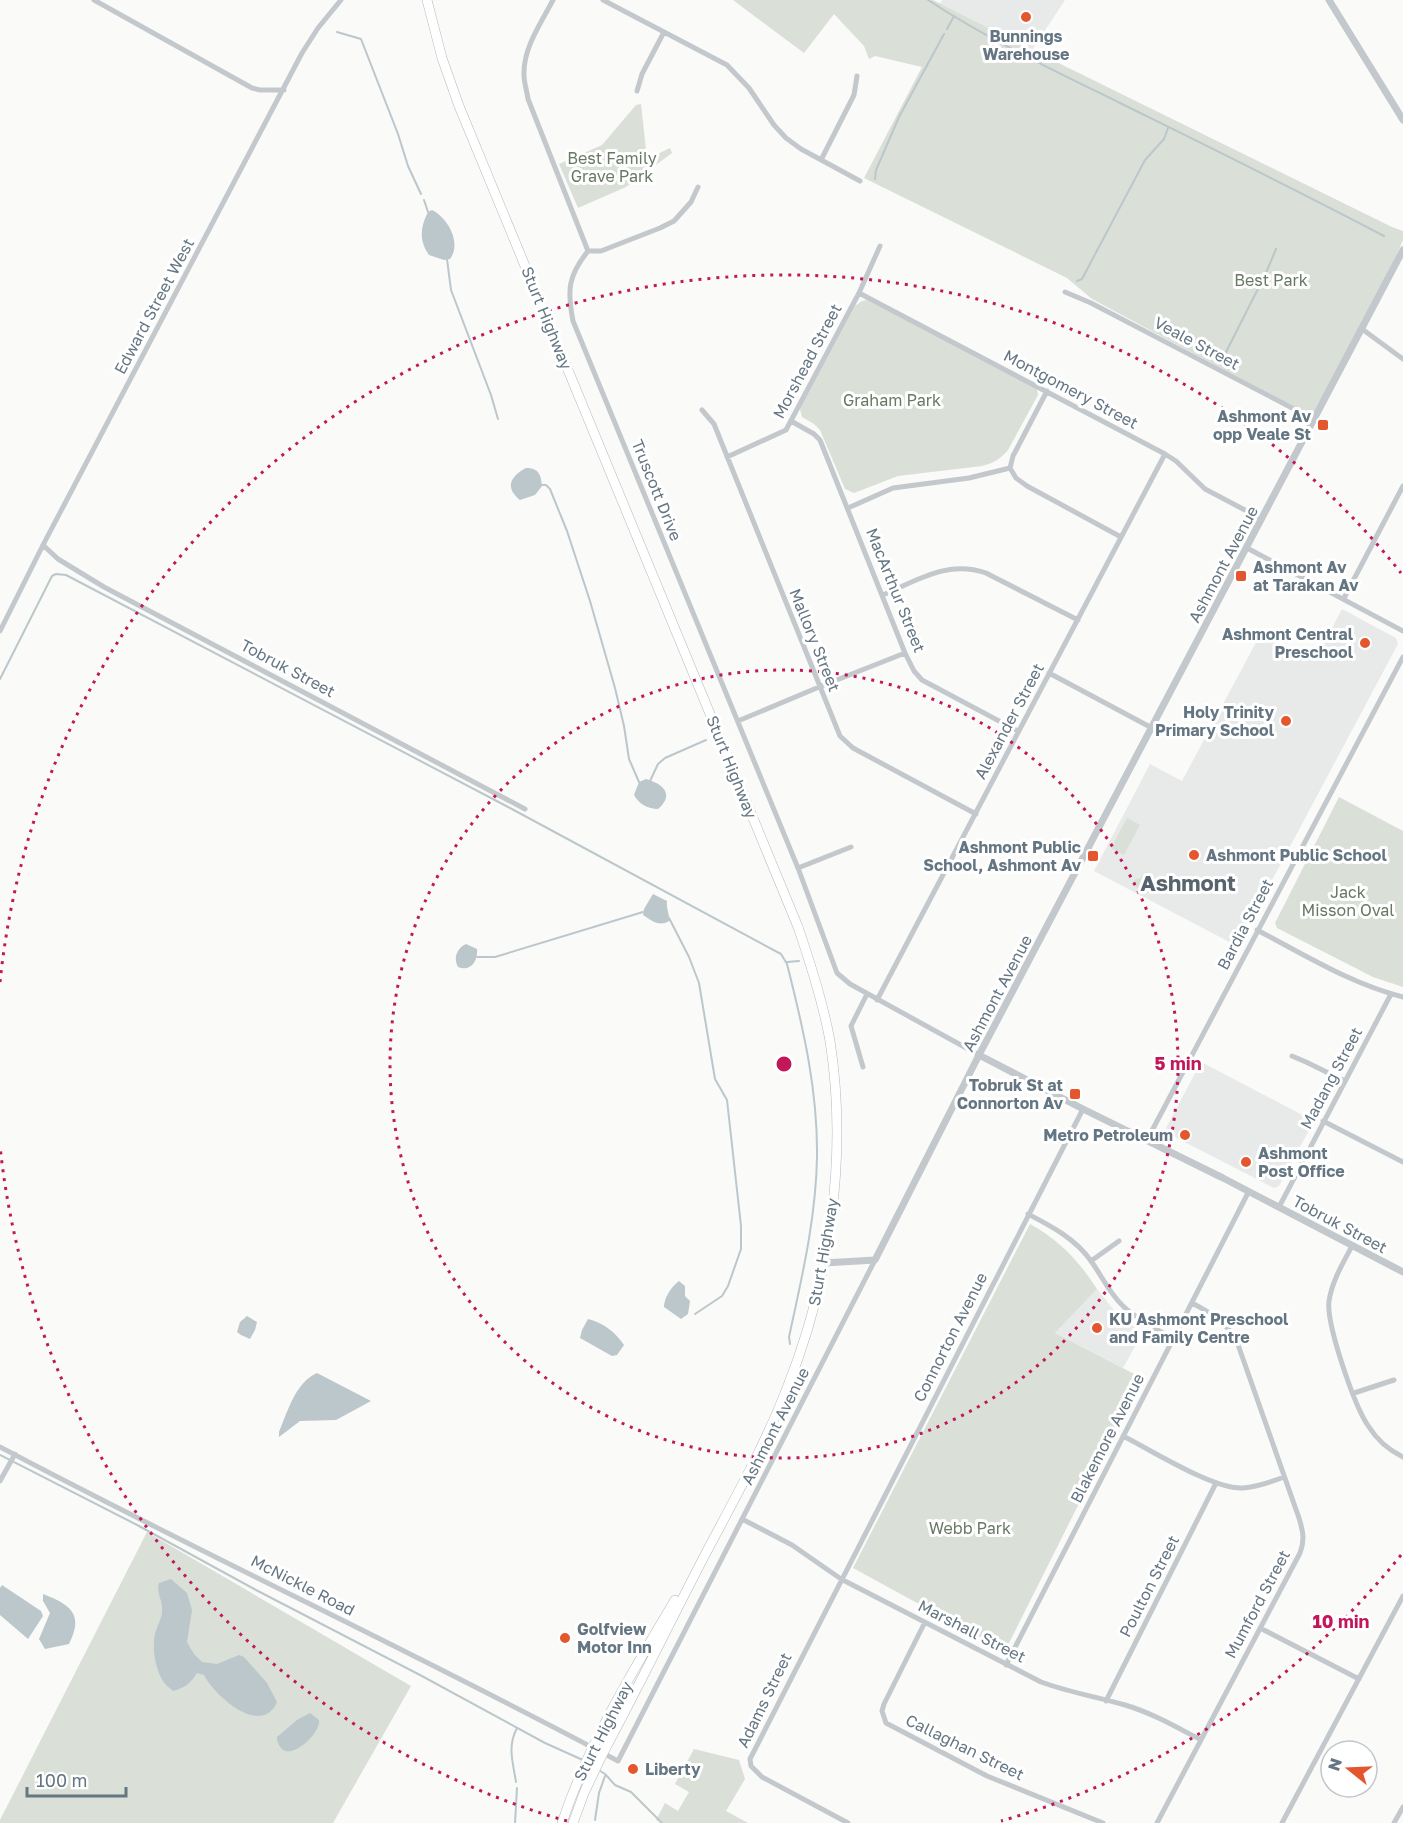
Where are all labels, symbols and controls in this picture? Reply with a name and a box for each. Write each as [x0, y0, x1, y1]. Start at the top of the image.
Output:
marker: Bunnings Warehouse [1019, 10, 1033, 24]
place label: Bunnings Warehouse [982, 26, 1070, 64]
park label: Best Family Grave Park [567, 148, 657, 186]
street label: Edward Street West [110, 235, 198, 377]
street label: Sturt Highway [517, 264, 577, 372]
park label: Best Park [1234, 270, 1308, 290]
street label: Morshead Street [768, 300, 846, 422]
street label: Veale Street [1151, 312, 1243, 374]
street label: Montgomery Street [1000, 345, 1142, 433]
park label: Graham Park [843, 390, 941, 410]
place label: Ashmont Av opp Veale St [1213, 406, 1311, 444]
marker: Ashmont Av opp Veale St [1316, 418, 1330, 432]
street label: Truscott Drive [628, 436, 686, 544]
street label: Ashmont Avenue [1184, 502, 1262, 626]
street label: MacArthur Street [862, 525, 930, 655]
place label: Ashmont Av at Tarakan Av [1253, 557, 1359, 595]
marker: Ashmont Av at Tarakan Av [1234, 569, 1248, 583]
street label: Mallory Street [785, 585, 845, 695]
place label: Ashmont Central Preschool [1222, 624, 1354, 662]
street label: Tobruk Street [237, 635, 339, 701]
marker: Ashmont Central Preschool [1358, 636, 1372, 650]
street label: Alexander Street [970, 660, 1048, 782]
place label: Holy Trinity Primary School [1155, 702, 1275, 740]
street label: Sturt Highway [702, 713, 762, 821]
marker: Holy Trinity Primary School [1279, 714, 1293, 728]
place label: Ashmont Public School, Ashmont Av [923, 837, 1081, 875]
place label: Ashmont Public School [1206, 845, 1387, 865]
marker: Ashmont Public School [1187, 848, 1201, 862]
marker: Ashmont Public School, Ashmont Av [1086, 849, 1100, 863]
district label: Ashmont [1140, 869, 1236, 896]
street label: Bardia Street [1213, 875, 1277, 973]
park label: Jack Misson Oval [1302, 882, 1394, 920]
street label: Ashmont Avenue [958, 931, 1036, 1055]
street label: Madang Street [1296, 1024, 1366, 1132]
text: 5 min [1154, 1052, 1202, 1074]
centre of rings [774, 1054, 794, 1074]
place label: Tobruk St at Connorton Av [957, 1075, 1063, 1113]
marker: Tobruk St at Connorton Av [1068, 1087, 1082, 1101]
place label: Metro Petroleum [1043, 1125, 1173, 1145]
marker: Metro Petroleum [1178, 1128, 1192, 1142]
place label: Ashmont Post Office [1258, 1143, 1345, 1181]
marker: Ashmont Post Office [1239, 1155, 1253, 1169]
street label: Tobruk Street [1289, 1191, 1391, 1257]
street label: Sturt Highway [804, 1196, 842, 1308]
street label: Connorton Avenue [909, 1269, 991, 1405]
place label: KU Ashmont Preschool and Family Centre [1109, 1309, 1289, 1347]
marker: KU Ashmont Preschool and Family Centre [1090, 1321, 1104, 1335]
street label: Ashmont Avenue [737, 1364, 813, 1488]
street label: Blakemore Avenue [1066, 1370, 1148, 1506]
park label: Webb Park [929, 1518, 1011, 1538]
street label: Poulton Street [1115, 1532, 1183, 1640]
street label: Mumford Street [1220, 1546, 1294, 1662]
street label: McNickle Road [248, 1550, 358, 1620]
street label: Marshall Street [915, 1595, 1029, 1667]
text: 10 min [1312, 1610, 1370, 1632]
place label: Golfview Motor Inn [577, 1619, 652, 1657]
marker: Golfview Motor Inn [558, 1631, 572, 1645]
street label: Adams Street [732, 1649, 796, 1751]
street label: Sturt Highway [569, 1678, 637, 1784]
street label: Callaghan Street [903, 1710, 1027, 1784]
north arrow [1319, 1739, 1379, 1799]
text: N [1323, 1755, 1346, 1773]
place label: Liberty [645, 1759, 701, 1779]
scale bar [27, 1760, 126, 1798]
marker: Liberty [626, 1762, 640, 1776]
text: 100 m [36, 1769, 87, 1791]

